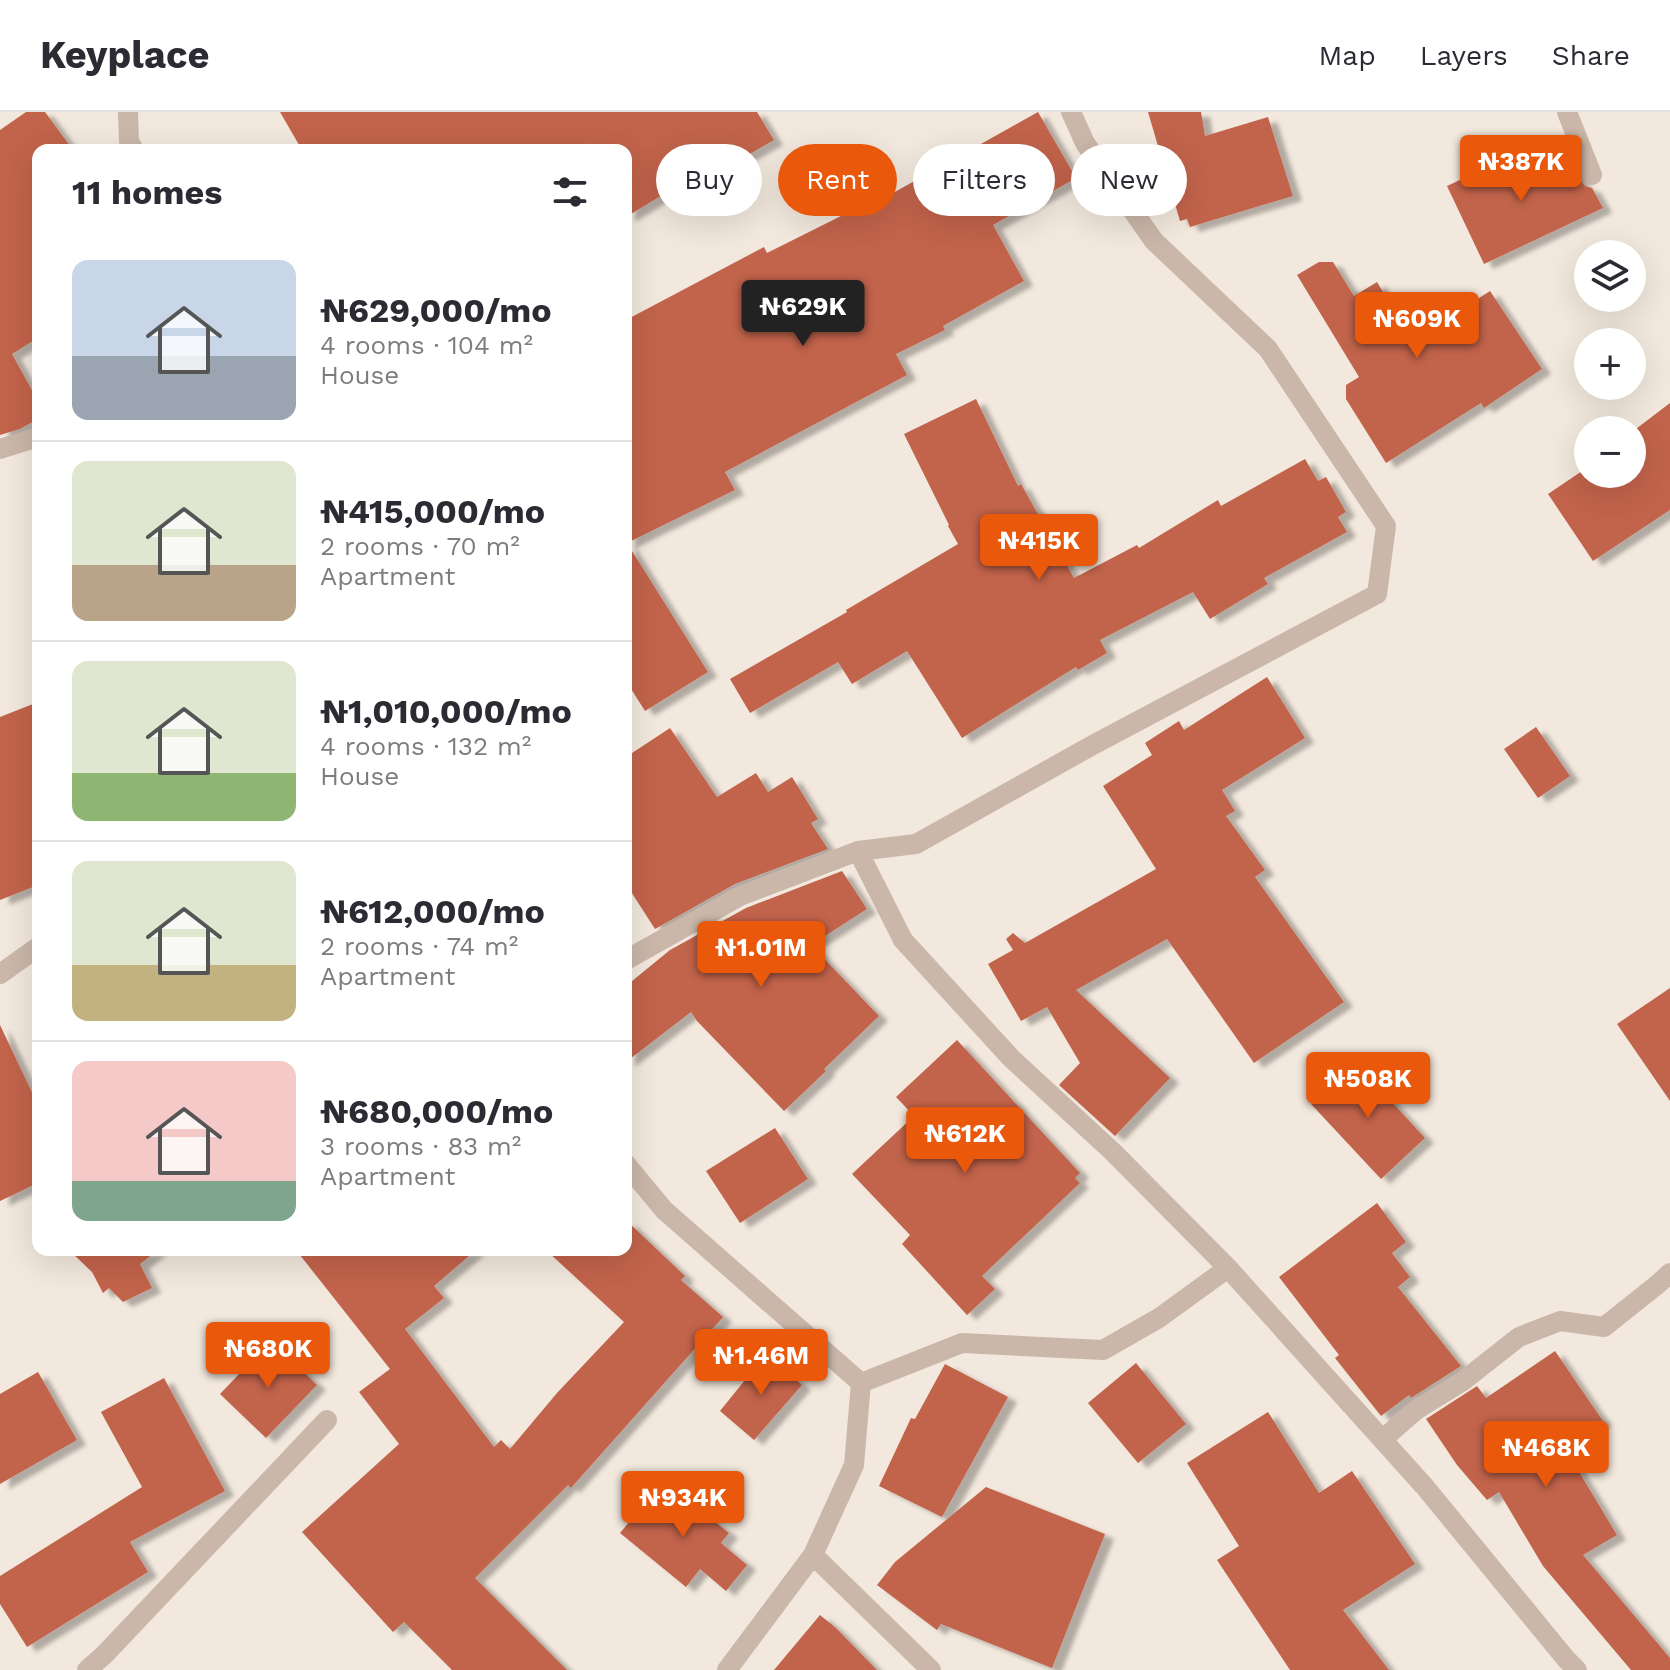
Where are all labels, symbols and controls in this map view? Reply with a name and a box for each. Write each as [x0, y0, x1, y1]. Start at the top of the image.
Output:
text: Keyplace [40, 33, 209, 77]
text: Map [1319, 39, 1376, 72]
text: Layers [1420, 39, 1508, 72]
text: Share [1552, 39, 1630, 72]
pin: ₦387K [1465, 135, 1577, 203]
chip: Buy [656, 144, 762, 216]
chip: Rent [778, 144, 897, 216]
chip: Filters [913, 144, 1055, 216]
chip: New [1071, 144, 1187, 216]
text: ₦387K [1478, 146, 1564, 176]
icon: filters [548, 170, 592, 214]
text: 11 homes [72, 172, 222, 212]
map controls [1574, 240, 1646, 488]
button: layers [1574, 240, 1646, 312]
pin: ₦629K [747, 280, 859, 348]
text: ₦629,000/mo [320, 290, 552, 330]
text: ₦629K [760, 291, 846, 321]
icon: home [136, 292, 232, 388]
pin: ₦609K [1361, 292, 1473, 360]
text: ₦609K [1373, 303, 1461, 333]
button: + [1574, 328, 1646, 400]
text: 4 rooms · 104 m² [320, 330, 533, 360]
text: House [320, 360, 399, 390]
button: − [1574, 416, 1646, 488]
text: ₦415,000/mo [320, 491, 545, 531]
icon: home [136, 493, 232, 589]
pin: ₦415K [983, 514, 1095, 582]
text: ₦415K [998, 525, 1080, 555]
text: 2 rooms · 70 m² [320, 531, 520, 561]
text: Apartment [320, 561, 456, 591]
text: ₦1,010,000/mo [320, 691, 572, 731]
icon: home [136, 693, 232, 789]
text: 4 rooms · 132 m² [320, 731, 531, 761]
text: House [320, 761, 399, 791]
text: ₦612,000/mo [320, 891, 545, 931]
icon: home [136, 893, 232, 989]
pin: ₦1.01M [696, 921, 826, 989]
text: 2 rooms · 74 m² [320, 931, 518, 961]
text: ₦1.01M [715, 932, 807, 962]
text: Apartment [320, 961, 456, 991]
pin: ₦508K [1312, 1052, 1424, 1120]
text: ₦508K [1324, 1063, 1412, 1093]
text: ₦680,000/mo [320, 1091, 553, 1131]
icon: home [136, 1093, 232, 1189]
pin: ₦612K [909, 1107, 1021, 1175]
text: ₦612K [924, 1118, 1006, 1148]
text: 3 rooms · 83 m² [320, 1131, 521, 1161]
text: Apartment [320, 1161, 456, 1191]
pin: ₦680K [212, 1322, 324, 1390]
pin: ₦1.46M [696, 1329, 826, 1397]
text: ₦680K [224, 1333, 312, 1363]
text: ₦1.46M [713, 1340, 809, 1370]
pin: ₦468K [1490, 1421, 1602, 1489]
text: ₦468K [1502, 1432, 1590, 1462]
pin: ₦934K [627, 1471, 739, 1539]
text: ₦934K [639, 1482, 727, 1512]

